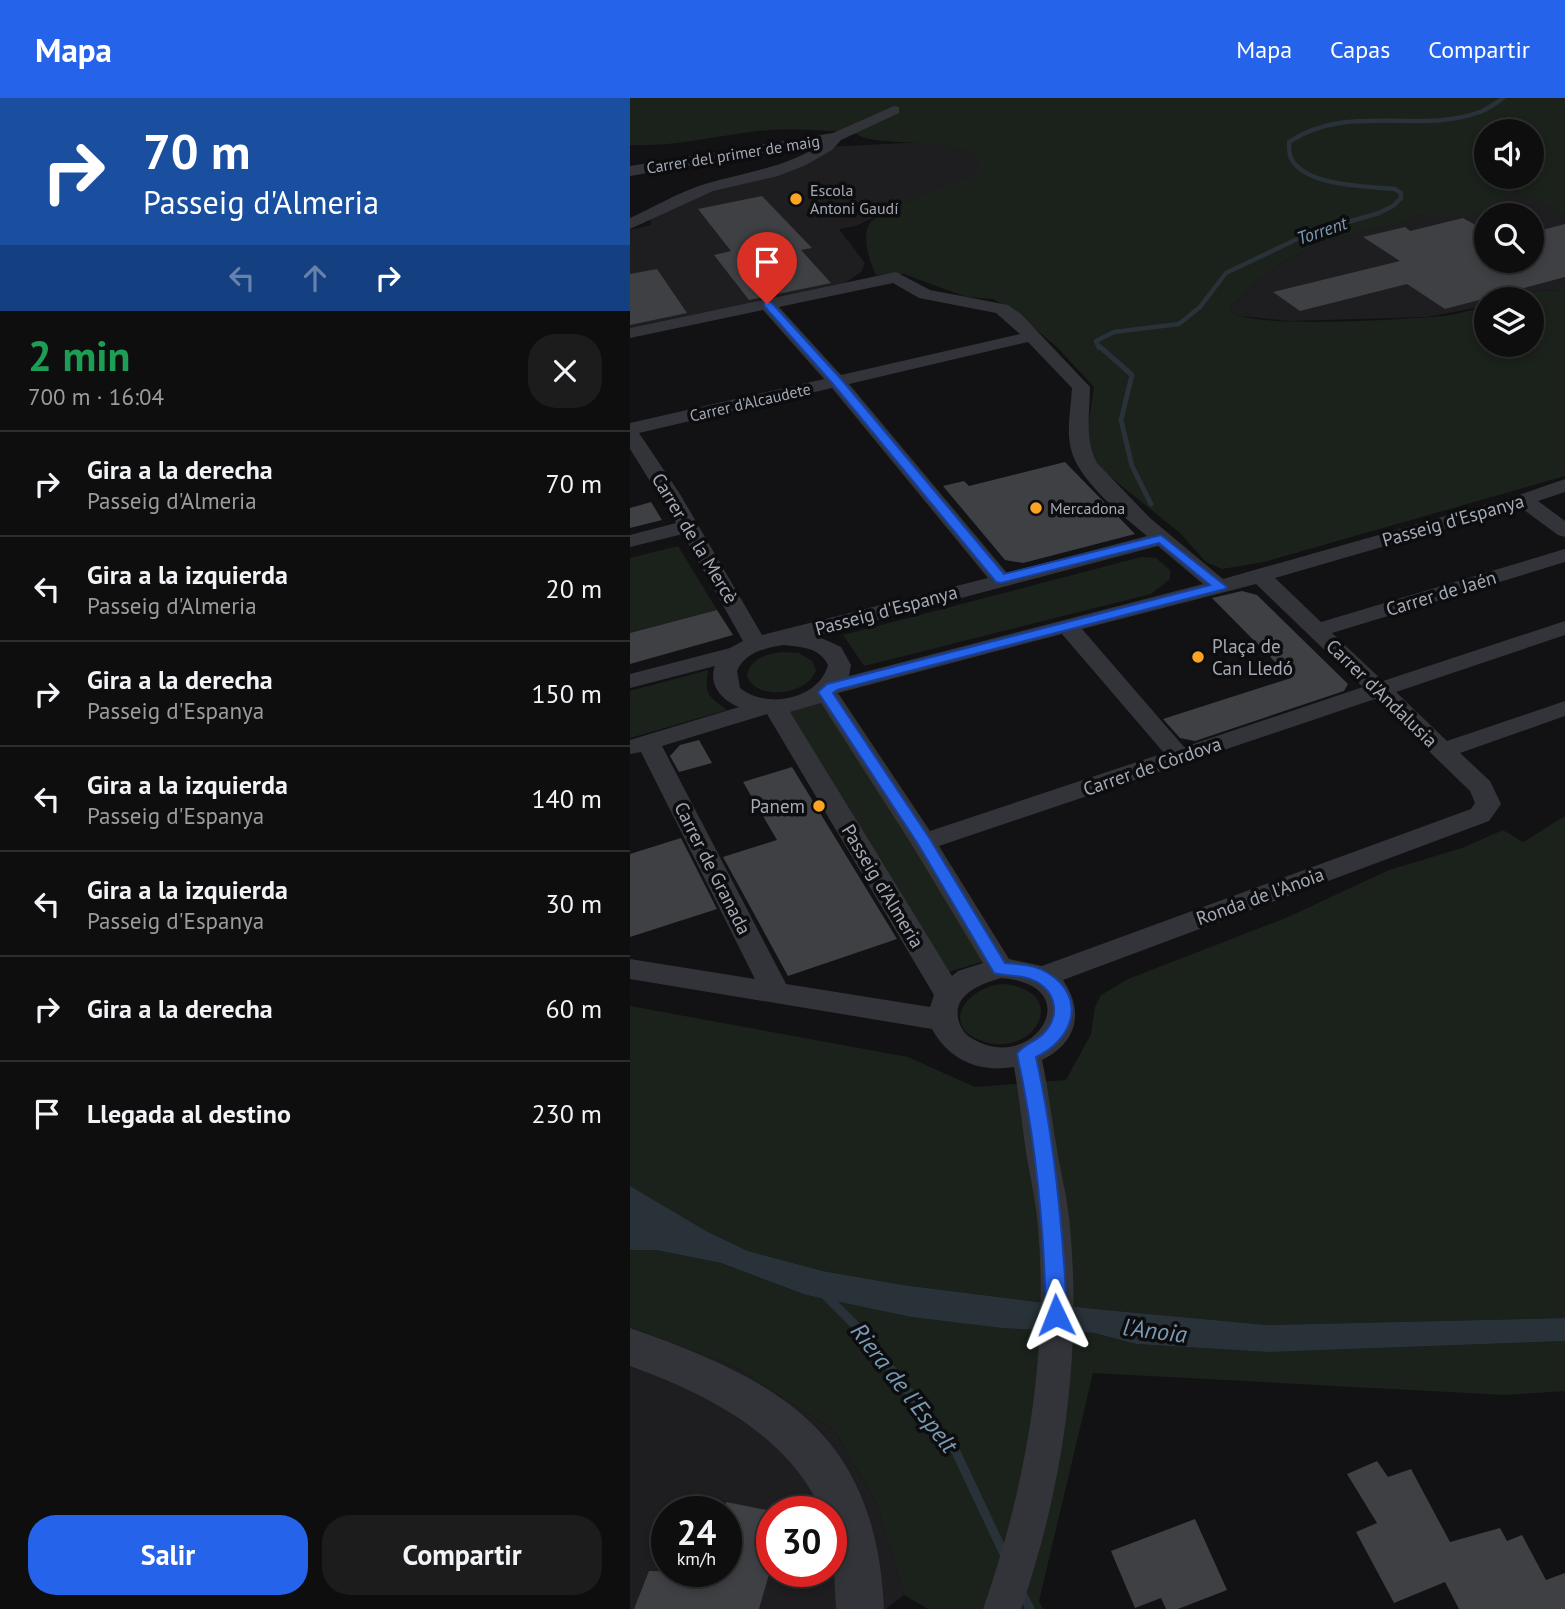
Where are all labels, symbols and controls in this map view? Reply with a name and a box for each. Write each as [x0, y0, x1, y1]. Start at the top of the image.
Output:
text: Mapa [35, 28, 112, 71]
text: Mapa [1236, 34, 1292, 65]
text: Capas [1330, 34, 1390, 65]
text: Compartir [1428, 34, 1530, 65]
text: 70 m [143, 119, 250, 183]
map controls [1474, 119, 1544, 357]
button: sound [1474, 119, 1544, 189]
icon: right [28, 126, 119, 217]
street label: Carrer del primer de maig [645, 130, 821, 178]
place label: Escola Antoni Gaudí [810, 180, 899, 218]
text: Passeig d'Almeria [143, 181, 379, 223]
marker: Escola Antoni Gaudí [788, 191, 804, 207]
button: search [1474, 203, 1544, 273]
water label: Torrent [1294, 211, 1351, 250]
pin [737, 232, 797, 304]
icon: arrive [748, 243, 786, 281]
icon: left [223, 259, 261, 297]
icon: ahead [296, 259, 334, 297]
icon: right [369, 259, 407, 297]
button: layers [1474, 287, 1544, 357]
text: 2 min [28, 328, 130, 383]
button: close [528, 334, 602, 408]
street label: Carrer d'Alcaudete [688, 378, 812, 426]
text: 700 m · 16:04 [28, 382, 164, 411]
text: Gira a la derecha [87, 453, 273, 486]
icon: right [28, 465, 66, 503]
text: 70 m [546, 467, 602, 500]
street label: Carrer de la Mercè [647, 468, 743, 608]
text: Passeig d'Almeria [87, 486, 257, 515]
street label: Passeig d'Espanya [1379, 488, 1527, 552]
place label: Mercadona [1050, 498, 1125, 518]
marker: Mercadona [1028, 500, 1044, 516]
text: Gira a la izquierda [87, 558, 288, 591]
street label: Carrer de Jaén [1383, 565, 1499, 621]
icon: left [28, 570, 66, 608]
text: 20 m [546, 572, 602, 605]
street label: Passeig d'Espanya [812, 579, 960, 641]
text: Passeig d'Almeria [87, 591, 257, 620]
place label: Plaça de Can Lledó [1212, 634, 1293, 680]
street label: Carrer d'Andalusia [1321, 634, 1443, 752]
marker: Plaça de Can Lledó [1190, 649, 1206, 665]
text: Gira a la derecha [87, 663, 273, 696]
icon: right [28, 675, 66, 713]
text: 150 m [531, 677, 602, 710]
text: Passeig d'Espanya [87, 696, 264, 725]
street label: Carrer de Còrdova [1080, 731, 1224, 801]
text: Gira a la izquierda [87, 768, 288, 801]
icon: left [28, 780, 66, 818]
text: 140 m [531, 782, 602, 815]
place label: Panem [750, 794, 805, 818]
street label: Carrer de Granada [669, 798, 757, 938]
marker: Panem [811, 798, 827, 814]
text: Passeig d'Espanya [87, 801, 264, 830]
street label: Passeig d'Almeria [837, 820, 929, 952]
street label: Ronda de l'Anoia [1193, 862, 1327, 930]
text: Gira a la izquierda [87, 873, 288, 906]
icon: left [28, 885, 66, 923]
text: 30 m [546, 887, 602, 920]
text: Passeig d'Espanya [87, 906, 264, 935]
icon: right [28, 990, 66, 1028]
text: Gira a la derecha [87, 992, 273, 1025]
text: 60 m [546, 992, 602, 1025]
icon: arrive [28, 1095, 66, 1133]
text: Llegada al destino [87, 1097, 291, 1130]
text: 230 m [531, 1097, 602, 1130]
position arrow [1019, 1278, 1093, 1352]
water label: l'Anoia [1121, 1311, 1189, 1350]
water label: Riera de l'Espelt [844, 1316, 966, 1460]
speed limit sign: 30 [756, 1496, 847, 1587]
text: 24 [677, 1509, 716, 1555]
button: Salir [28, 1515, 308, 1595]
button: Compartir [322, 1515, 602, 1595]
text: km/h [677, 1547, 716, 1570]

